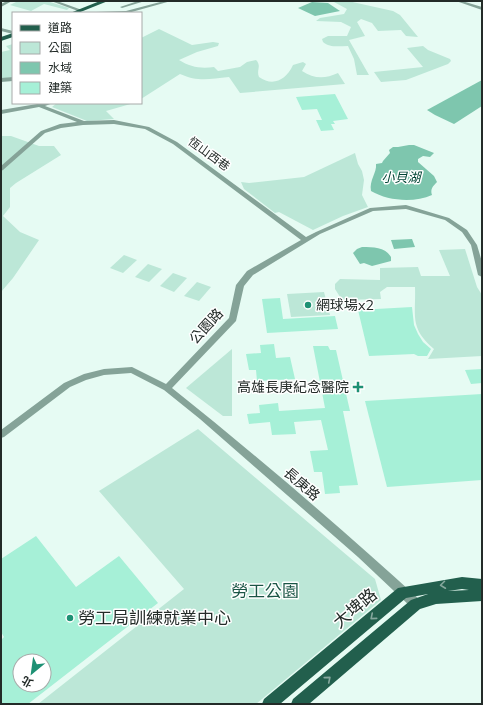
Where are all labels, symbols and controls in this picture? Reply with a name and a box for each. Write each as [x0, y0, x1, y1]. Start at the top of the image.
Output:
legend [12, 12, 142, 104]
text: 道路 [48, 20, 72, 35]
text: 公園 [48, 40, 72, 55]
text: 水域 [48, 60, 72, 75]
text: 建築 [48, 80, 72, 95]
street label: 恆山西巷 [185, 133, 233, 174]
water label: 小貝湖 [381, 169, 422, 185]
place label: 網球場x2 [316, 296, 374, 314]
marker: 網球場x2 [303, 300, 313, 310]
street label: 公園路 [185, 304, 227, 348]
place label: 高雄長庚紀念醫院 [237, 378, 349, 396]
marker: 高雄長庚紀念醫院 [352, 381, 364, 393]
street label: 長庚路 [280, 463, 324, 505]
park label: 勞工公園 [231, 580, 299, 601]
one-way arrow [440, 580, 446, 589]
street label: 大埤路 [328, 583, 381, 632]
place label: 勞工局訓練就業中心 [78, 607, 231, 628]
one-way arrow [370, 612, 377, 619]
marker: 勞工局訓練就業中心 [65, 613, 75, 623]
north arrow [12, 653, 52, 693]
text: 北 [19, 673, 35, 691]
one-way arrow [323, 676, 330, 683]

